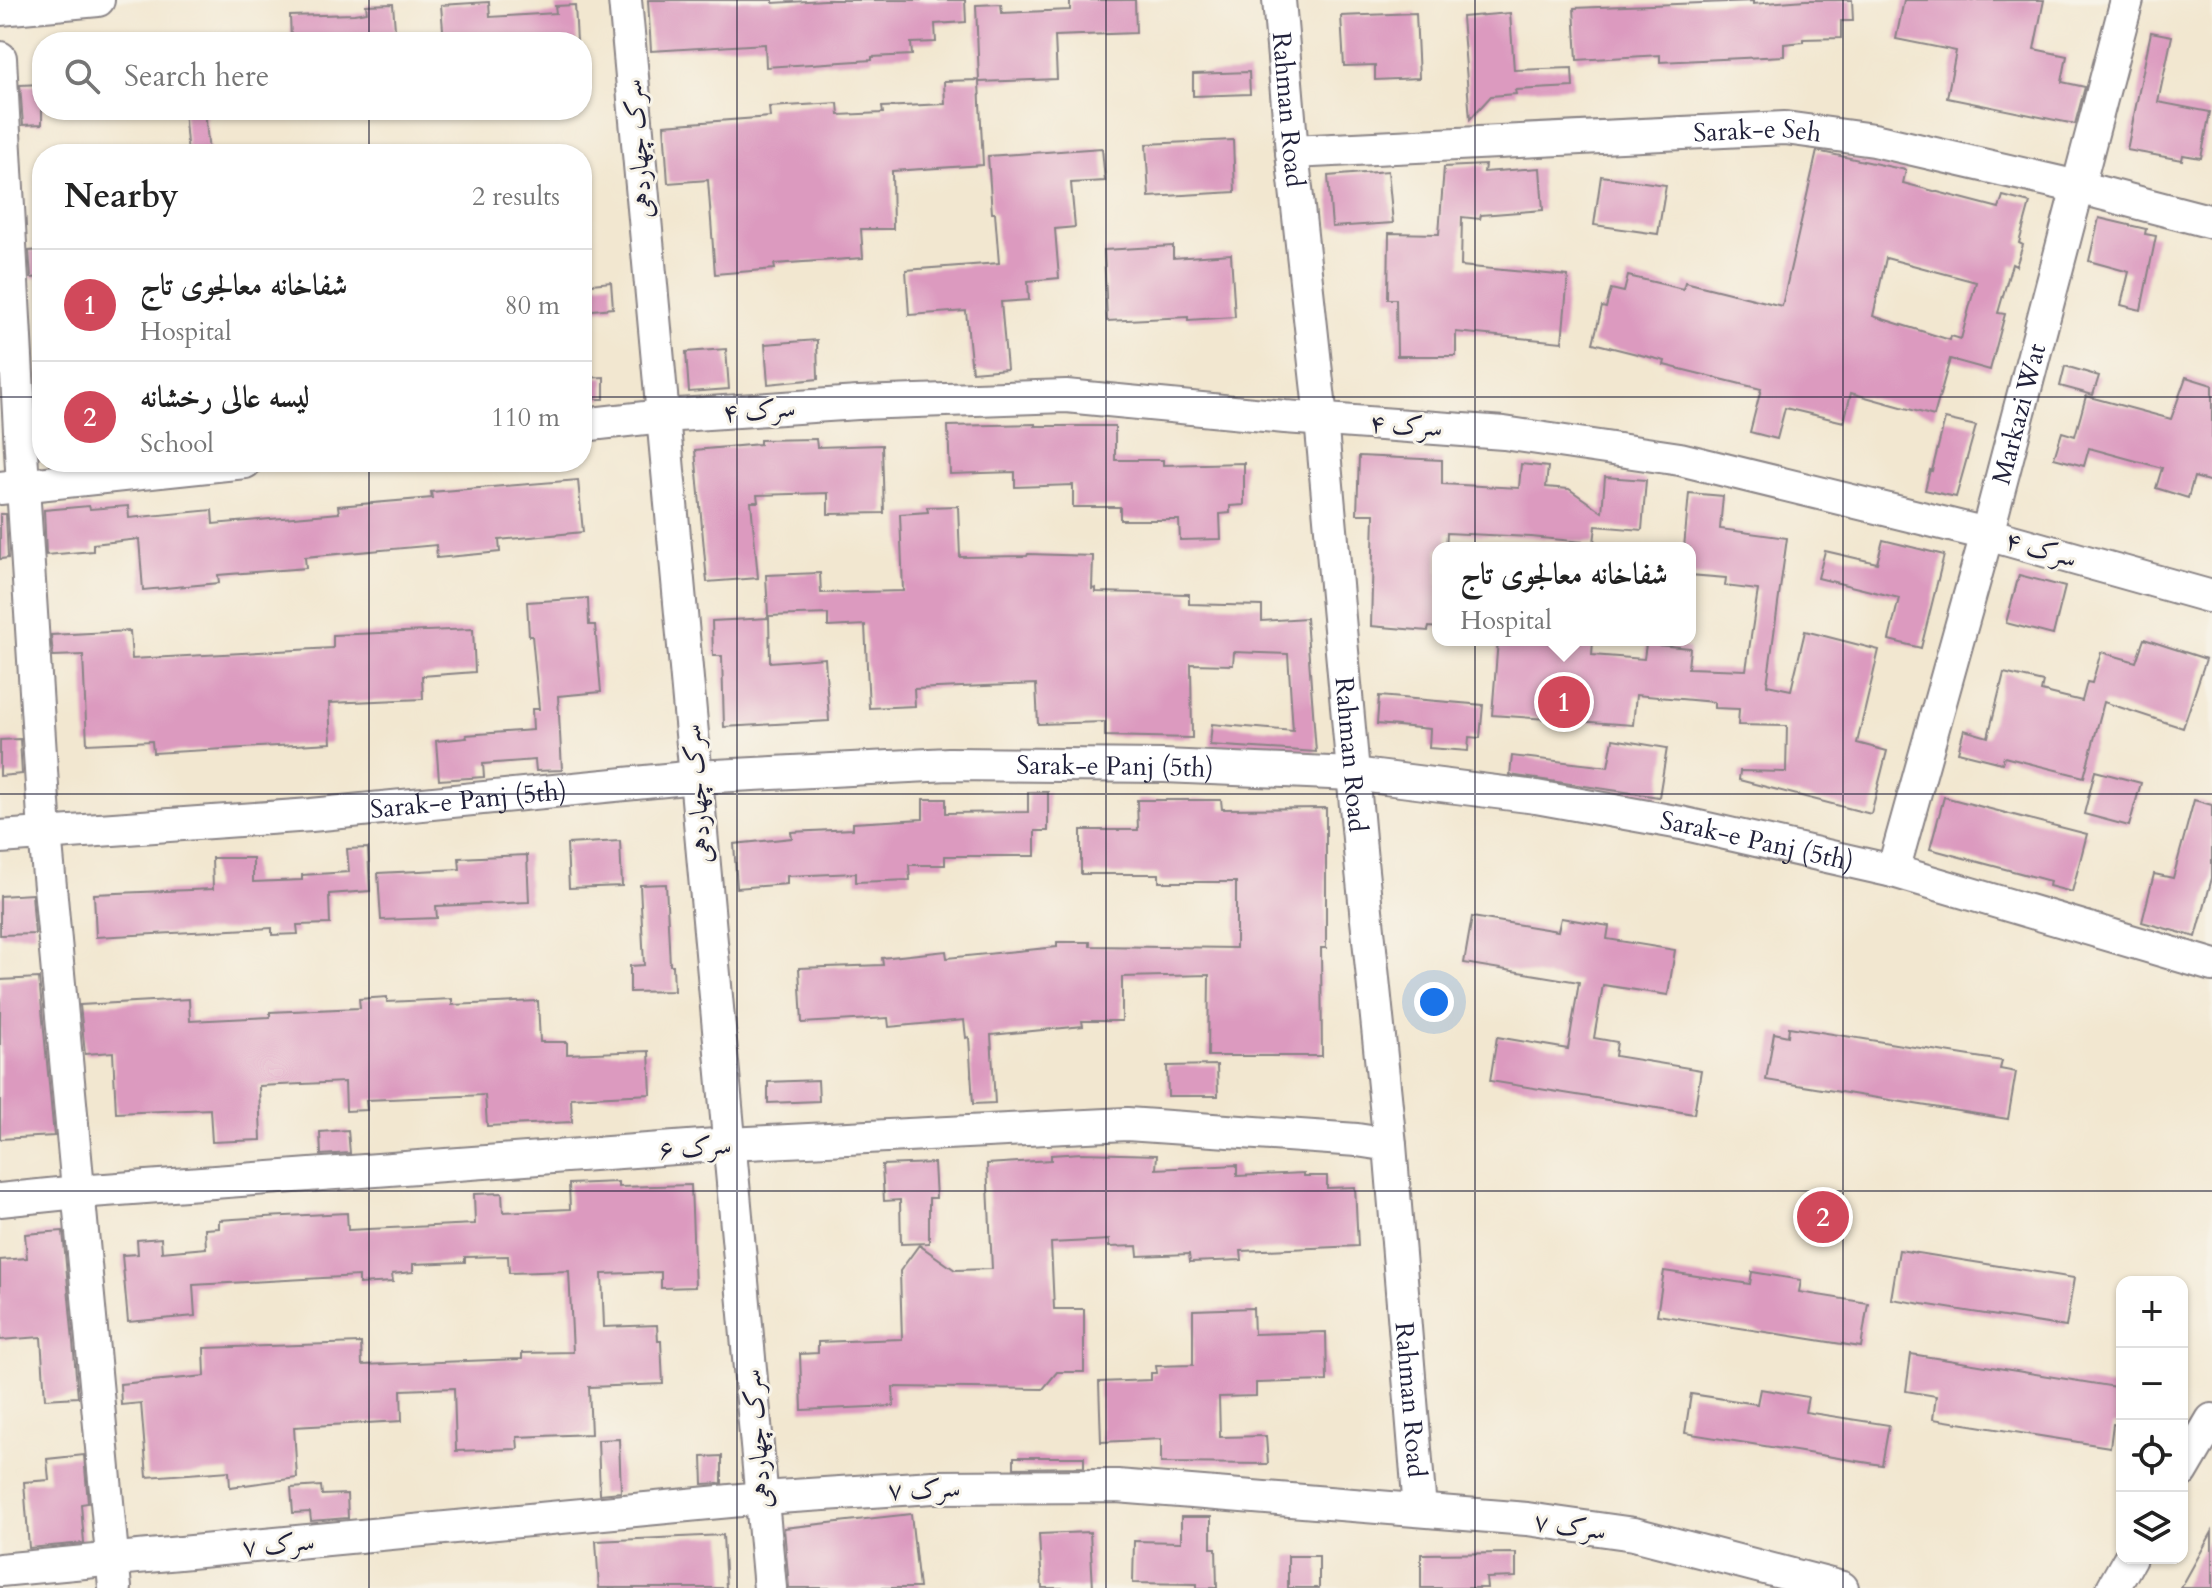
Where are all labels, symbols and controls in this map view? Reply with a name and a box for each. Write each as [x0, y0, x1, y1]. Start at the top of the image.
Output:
street label: Rahman Road [1264, 31, 1313, 189]
search box [32, 32, 592, 120]
icon: search [60, 54, 104, 98]
text: Search here [124, 56, 269, 97]
street label: سرک چهاردهی [614, 78, 662, 220]
street label: Sarak-e Seh [1692, 110, 1824, 150]
text: Nearby [64, 173, 179, 219]
text: 2 results [472, 179, 560, 214]
text: شفاخانه معالجوی تاج [140, 265, 348, 306]
text: 1 [83, 288, 97, 323]
text: 80 m [504, 288, 560, 323]
text: Hospital [140, 314, 232, 349]
street label: Markazi Wat [1983, 340, 2054, 488]
text: لیسه عالی رخشانه [140, 377, 310, 418]
street label: سرک ۴ [721, 390, 797, 430]
text: 2 [83, 400, 97, 435]
text: 110 m [491, 400, 560, 435]
street label: سرک ۴ [1368, 405, 1444, 445]
text: School [140, 426, 214, 461]
street label: سرک ۴ [2001, 522, 2081, 576]
popup [1432, 542, 1696, 646]
text: شفاخانه معالجوی تاج [1460, 554, 1668, 595]
text: Hospital [1460, 603, 1552, 638]
pin: 1 [1538, 672, 1590, 732]
street label: Rahman Road [1327, 675, 1376, 834]
street label: سرک چهاردهی [673, 723, 721, 865]
street label: Sarak-e Panj (5th) [1016, 747, 1214, 786]
street label: Sarak-e Panj (5th) [369, 772, 568, 827]
street label: Sarak-e Panj (5th) [1658, 802, 1857, 879]
your location [1414, 982, 1454, 1022]
street label: سرک ۶ [657, 1127, 733, 1167]
pin: 2 [1797, 1187, 1849, 1247]
map controls [2116, 1276, 2188, 1564]
button: + [2116, 1276, 2188, 1348]
street label: Rahman Road [1387, 1321, 1435, 1479]
button: − [2116, 1348, 2188, 1420]
street label: سرک چهاردهی [733, 1368, 781, 1510]
button: locate [2116, 1420, 2188, 1492]
street label: سرک ۷ [887, 1470, 961, 1508]
button: layers [2116, 1492, 2188, 1564]
street label: سرک ۷ [1531, 1504, 1609, 1548]
street label: سرک ۷ [240, 1523, 316, 1565]

